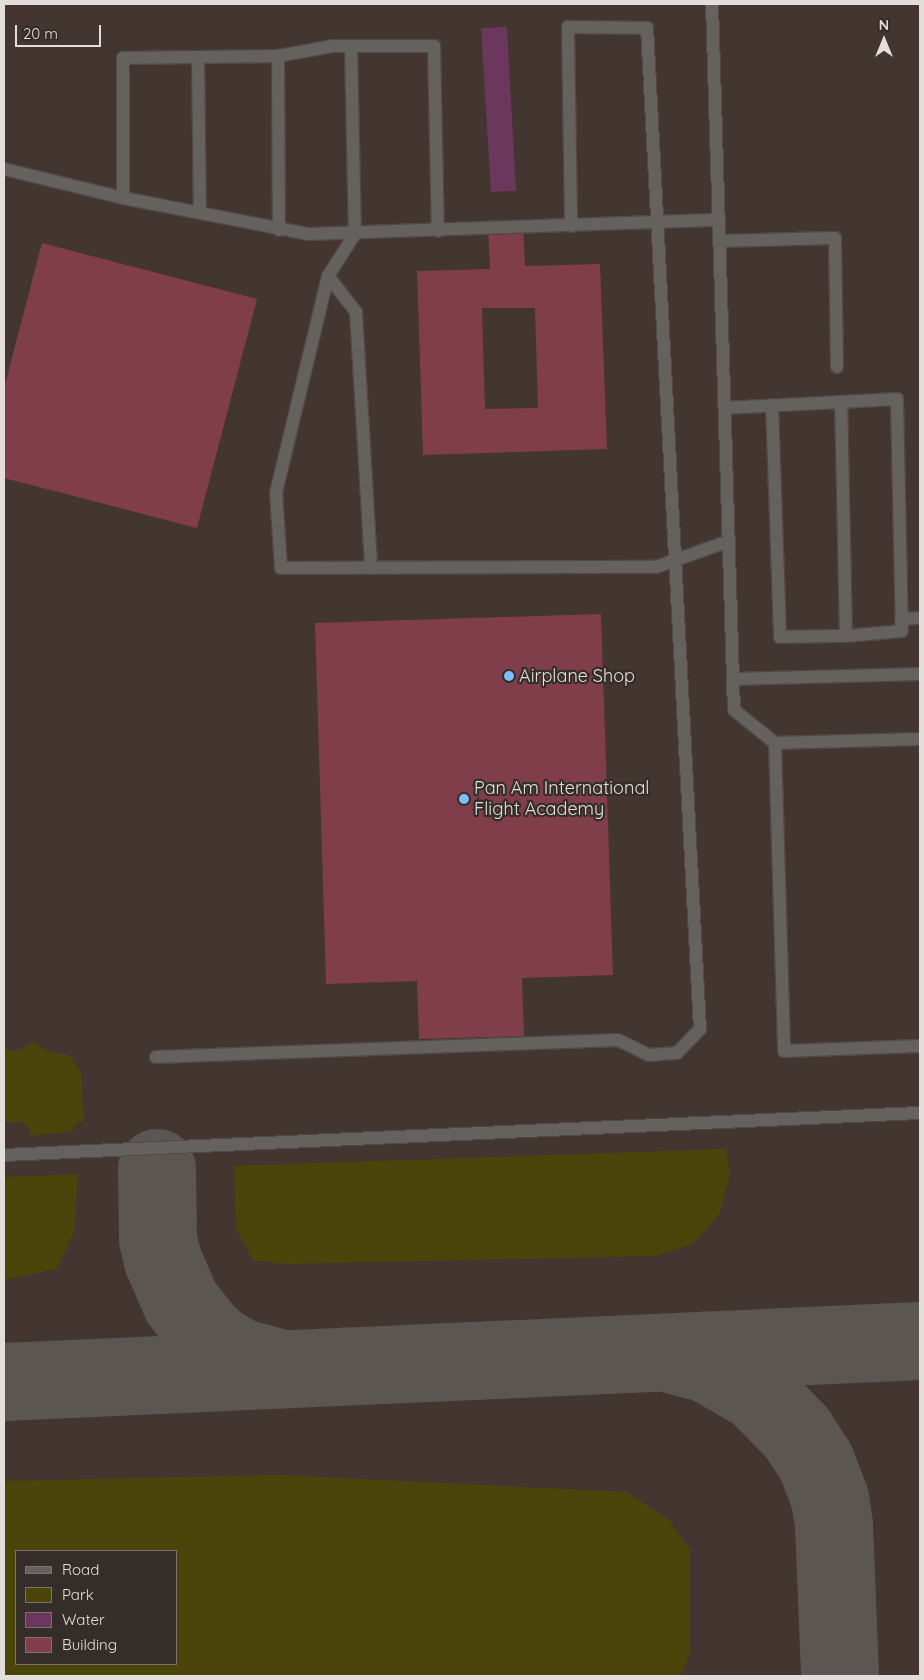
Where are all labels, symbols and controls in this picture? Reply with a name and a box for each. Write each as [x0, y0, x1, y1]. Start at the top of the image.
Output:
scale bar [18, 15, 104, 47]
north arrow [859, 15, 909, 65]
text: N [879, 16, 889, 34]
text: 20 m [23, 24, 58, 43]
place label: Airplane Shop [519, 665, 635, 687]
marker: Airplane Shop [503, 670, 515, 682]
place label: Pan Am International Flight Academy [474, 778, 649, 821]
marker: Pan Am International Flight Academy [458, 793, 470, 805]
legend [15, 1550, 178, 1665]
text: Road [62, 1560, 99, 1579]
text: Park [62, 1585, 94, 1604]
text: Water [62, 1610, 105, 1629]
text: Building [62, 1635, 117, 1654]

